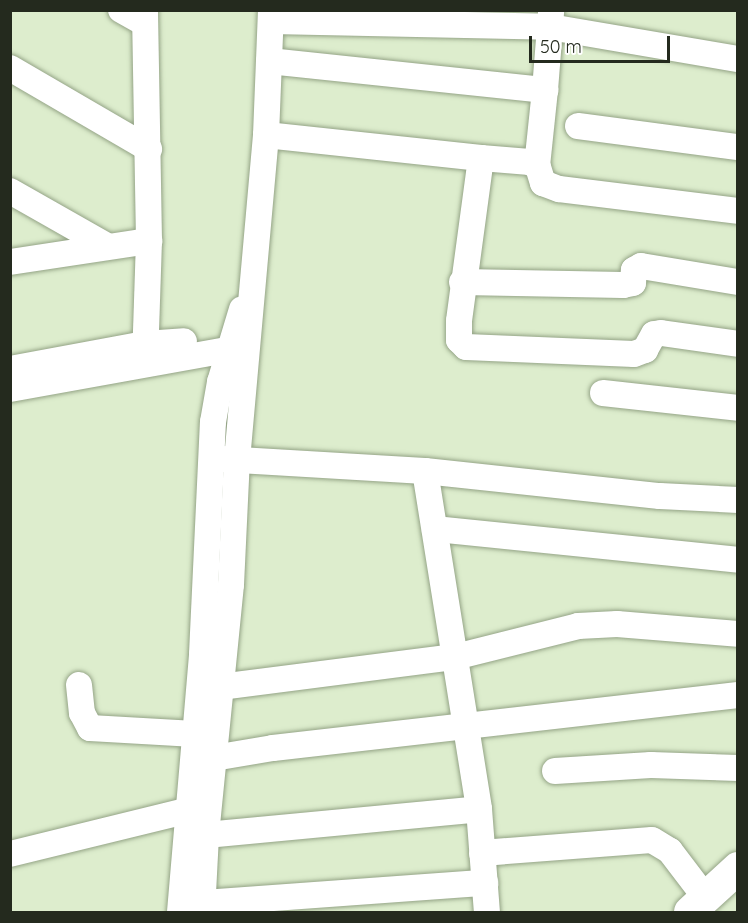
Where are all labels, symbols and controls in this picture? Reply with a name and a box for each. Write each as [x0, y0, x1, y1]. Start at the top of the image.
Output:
scale bar [532, 24, 673, 62]
text: 50 m [540, 35, 582, 58]

